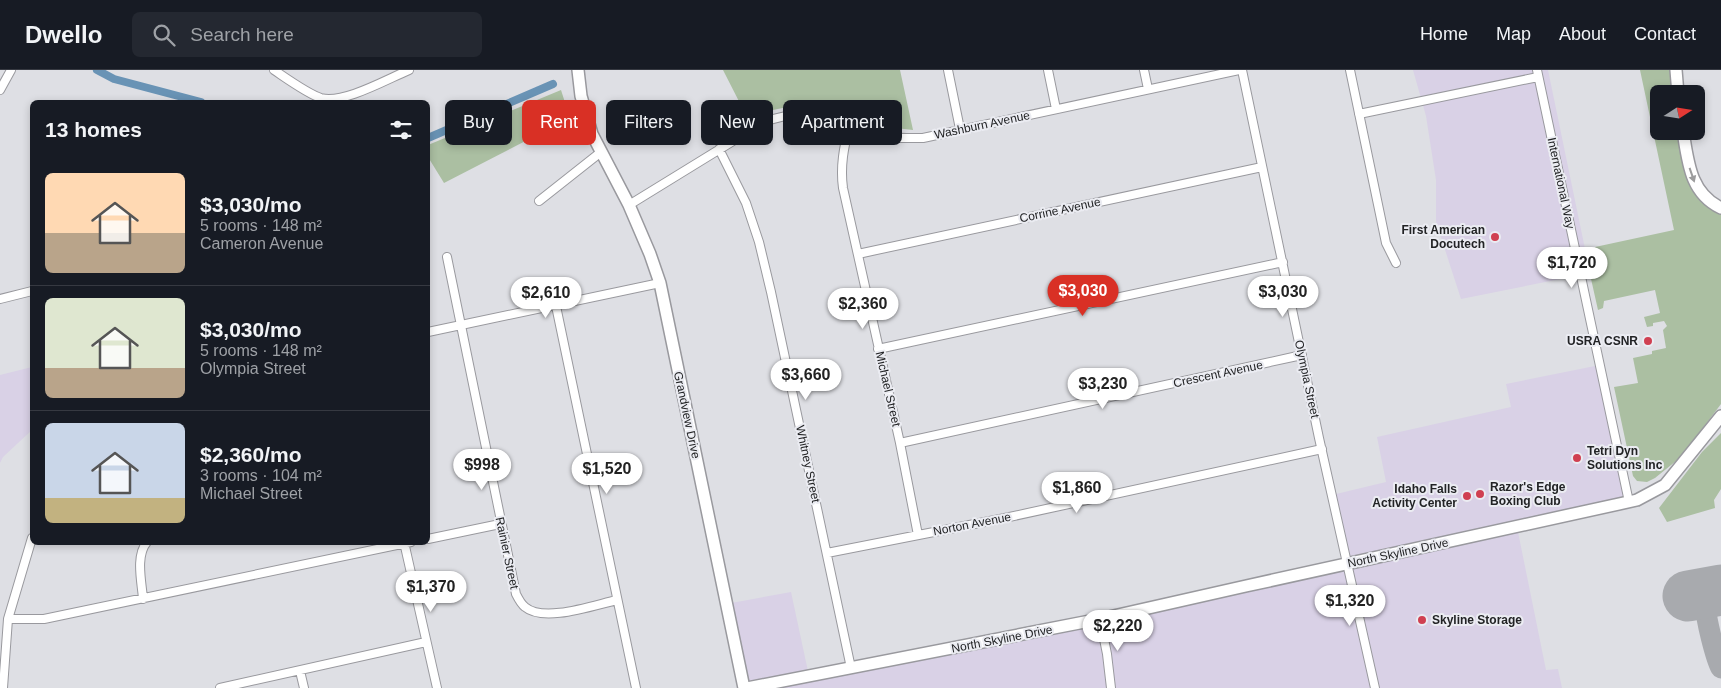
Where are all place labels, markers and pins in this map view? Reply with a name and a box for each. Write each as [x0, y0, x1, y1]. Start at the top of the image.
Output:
place label: First American Docutech [1401, 223, 1485, 251]
marker: First American Docutech [1489, 231, 1501, 243]
pin: $1,720 [1531, 246, 1613, 289]
pin: $3,030 [1042, 274, 1124, 317]
pin: $2,610 [505, 276, 587, 319]
pin: $3,030 [1242, 276, 1324, 318]
pin: $2,360 [822, 288, 904, 330]
place label: USRA CSNR [1567, 334, 1638, 348]
marker: USRA CSNR [1642, 335, 1654, 347]
pin: $3,660 [765, 358, 847, 401]
pin: $3,230 [1062, 368, 1144, 410]
place label: Tetri Dyn Solutions Inc [1587, 444, 1663, 472]
pin: $998 [452, 448, 512, 491]
pin: $1,520 [566, 452, 648, 495]
marker: Tetri Dyn Solutions Inc [1571, 452, 1583, 464]
pin: $1,860 [1036, 472, 1118, 514]
place label: Razor's Edge Boxing Club [1490, 480, 1566, 508]
place label: Idaho Falls Activity Center [1372, 482, 1457, 510]
marker: Razor's Edge Boxing Club [1474, 488, 1486, 500]
marker: Idaho Falls Activity Center [1461, 490, 1473, 502]
pin: $1,370 [390, 570, 472, 613]
pin: $1,320 [1309, 584, 1391, 627]
pin: $2,220 [1077, 610, 1159, 652]
place label: Skyline Storage [1432, 613, 1522, 627]
marker: Skyline Storage [1416, 614, 1428, 626]

